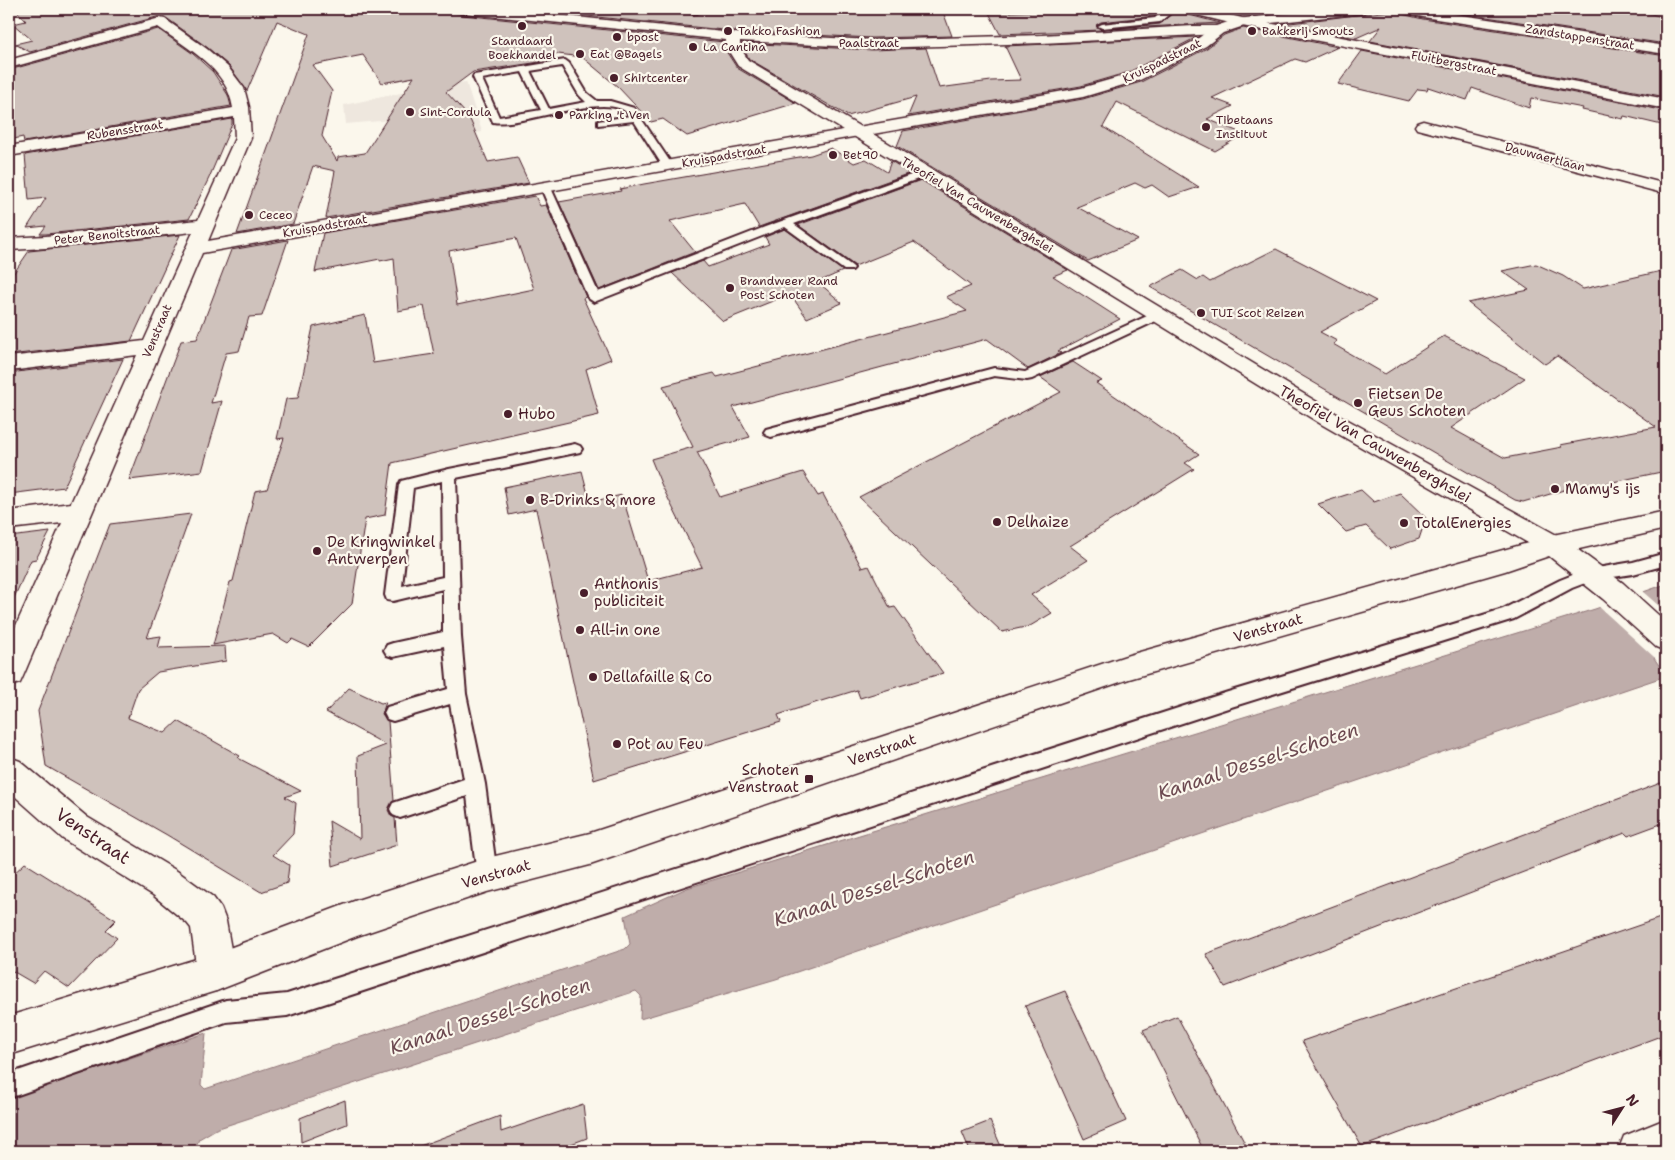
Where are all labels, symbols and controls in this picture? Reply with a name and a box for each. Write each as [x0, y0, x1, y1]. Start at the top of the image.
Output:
marker: Standaard Boekhandel [516, 20, 528, 32]
street label: Zandstappenstraat [1524, 20, 1636, 54]
place label: Takko Fashion [738, 23, 820, 39]
place label: Bakkerij Smouts [1262, 23, 1354, 39]
marker: Takko Fashion [722, 25, 734, 37]
marker: Bakkerij Smouts [1246, 25, 1258, 37]
place label: bpost [627, 29, 659, 45]
marker: bpost [611, 31, 623, 43]
place label: Standaard Boekhandel [488, 33, 556, 63]
street label: Paalstraat [839, 35, 899, 51]
street label: Kruispadstraat [1120, 35, 1204, 87]
place label: La Cantina [703, 39, 766, 55]
marker: La Cantina [687, 41, 699, 53]
place label: Eat @Bagels [590, 46, 662, 62]
street label: Fluitbergstraat [1410, 47, 1498, 79]
marker: Eat @Bagels [574, 48, 586, 60]
place label: Shirtcenter [624, 70, 688, 86]
marker: Shirtcenter [608, 72, 620, 84]
place label: Sint-Cordula [420, 104, 492, 120]
marker: Sint-Cordula [404, 106, 416, 118]
place label: Parking 't Ven [569, 107, 650, 123]
marker: Parking 't Ven [553, 109, 565, 121]
place label: Tibetaans Instituut [1216, 112, 1273, 142]
street label: Rubensstraat [86, 116, 164, 144]
marker: Tibetaans Instituut [1200, 121, 1212, 133]
street label: Dauwaertlaan [1503, 139, 1587, 175]
street label: Kruispadstraat [680, 141, 768, 171]
place label: Bet90 [843, 147, 879, 163]
marker: Bet90 [827, 149, 839, 161]
street label: Theofiel Van Cauwenberghslei [898, 153, 1056, 257]
place label: Ceceo [259, 207, 293, 223]
marker: Ceceo [243, 209, 255, 221]
street label: Kruispadstraat [281, 211, 369, 241]
street label: Peter Benoitstraat [53, 221, 161, 249]
place label: Brandweer Rand Post Schoten [740, 273, 838, 303]
marker: Brandweer Rand Post Schoten [724, 282, 736, 294]
street label: Venstraat [139, 302, 175, 360]
place label: TUI Scot Reizen [1211, 305, 1304, 321]
marker: TUI Scot Reizen [1195, 307, 1207, 319]
street label: Theofiel Van Cauwenberghslei [1275, 381, 1475, 507]
place label: Fietsen De Geus Schoten [1368, 384, 1466, 421]
marker: Fietsen De Geus Schoten [1352, 397, 1364, 409]
place label: Hubo [518, 404, 555, 424]
marker: Hubo [502, 408, 514, 420]
place label: Mamy's ijs [1565, 479, 1640, 499]
marker: Mamy's ijs [1549, 483, 1561, 495]
place label: B-Drinks & more [540, 490, 656, 510]
marker: B-Drinks & more [524, 494, 536, 506]
place label: Delhaize [1007, 512, 1069, 532]
place label: TotalEnergies [1414, 513, 1512, 533]
marker: Delhaize [991, 516, 1003, 528]
marker: TotalEnergies [1398, 517, 1410, 529]
place label: De Kringwinkel Antwerpen [327, 532, 436, 569]
marker: De Kringwinkel Antwerpen [311, 545, 323, 557]
place label: Anthonis publiciteit [594, 574, 665, 611]
marker: Anthonis publiciteit [578, 587, 590, 599]
street label: Venstraat [1231, 609, 1305, 647]
place label: All-in one [590, 620, 660, 640]
marker: All-in one [574, 624, 586, 636]
place label: Dellafaille & Co [603, 667, 712, 687]
marker: Dellafaille & Co [587, 671, 599, 683]
water label: Kanaal Dessel-Schoten [1154, 717, 1362, 805]
street label: Venstraat [845, 729, 919, 771]
place label: Pot au Feu [627, 734, 703, 754]
marker: Pot au Feu [611, 738, 623, 750]
place label: Schoten Venstraat [728, 760, 799, 797]
marker: Schoten Venstraat [803, 773, 815, 785]
street label: Venstraat [51, 802, 135, 870]
water label: Kanaal Dessel-Schoten [770, 844, 978, 932]
street label: Venstraat [459, 855, 533, 893]
water label: Kanaal Dessel-Schoten [386, 972, 594, 1060]
north arrow [1598, 1082, 1648, 1132]
text: N [1622, 1091, 1643, 1110]

